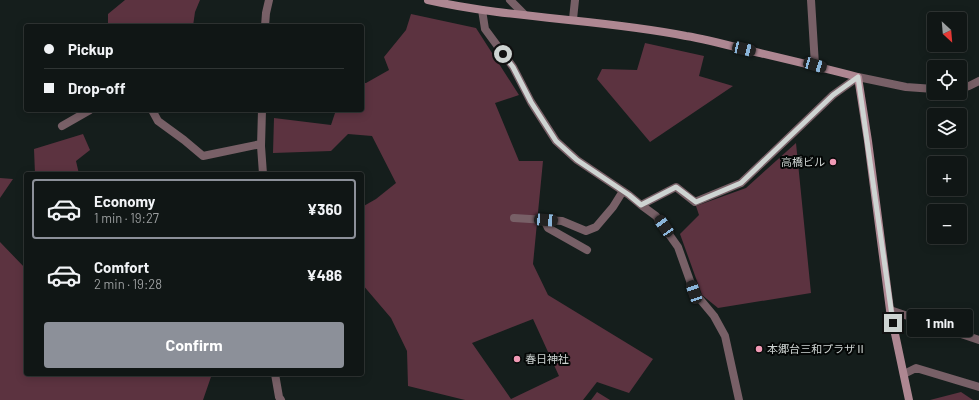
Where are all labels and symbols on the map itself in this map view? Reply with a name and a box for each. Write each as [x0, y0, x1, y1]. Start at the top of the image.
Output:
north arrow [927, 12, 967, 52]
car [731, 40, 757, 58]
route start [494, 45, 512, 63]
car [802, 56, 828, 74]
place label: 高橋ビル [781, 155, 825, 168]
marker: 高橋ビル [828, 157, 838, 167]
car [534, 213, 558, 227]
car [652, 213, 676, 239]
car [684, 279, 704, 305]
callout: 1 min [907, 309, 973, 337]
route end [884, 314, 902, 332]
place label: 本郷台三和プラザⅡ [767, 342, 866, 355]
marker: 本郷台三和プラザⅡ [754, 344, 764, 354]
place label: 春日神社 [525, 352, 569, 365]
marker: 春日神社 [512, 354, 522, 364]

